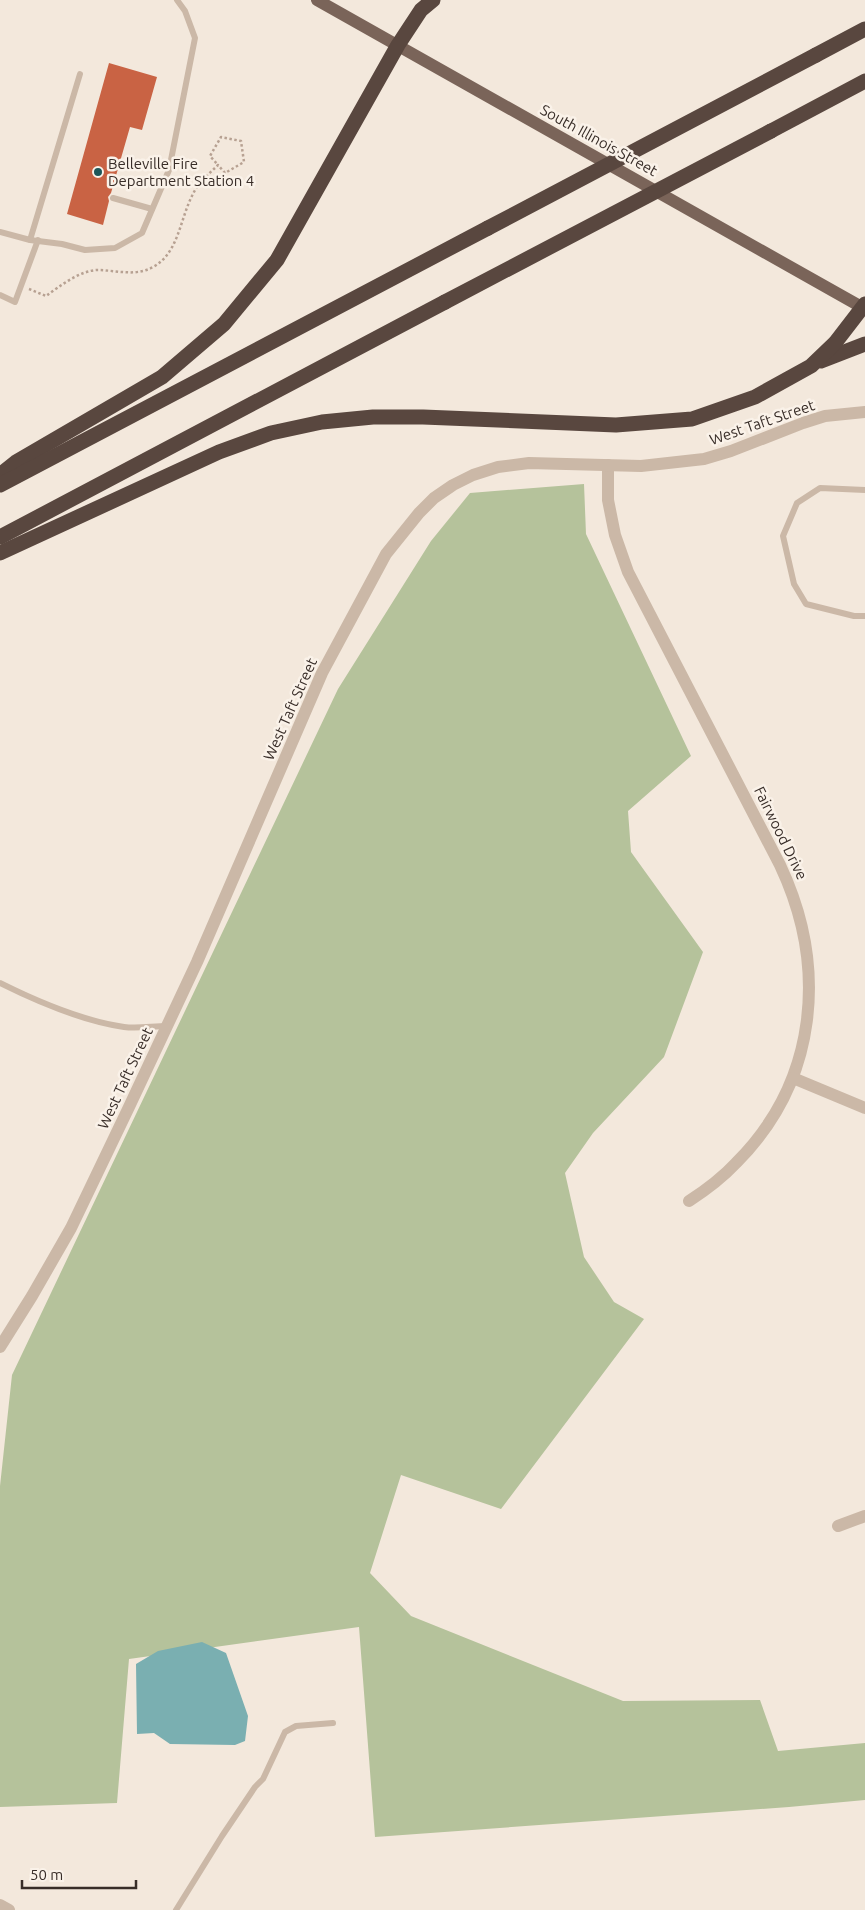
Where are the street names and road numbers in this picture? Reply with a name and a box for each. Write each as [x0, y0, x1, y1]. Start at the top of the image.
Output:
street label: South Illinois Street [537, 101, 661, 179]
street label: West Taft Street [707, 396, 817, 448]
street label: West Taft Street [260, 655, 320, 763]
street label: Fairwood Drive [751, 784, 811, 882]
street label: West Taft Street [94, 1024, 156, 1132]

